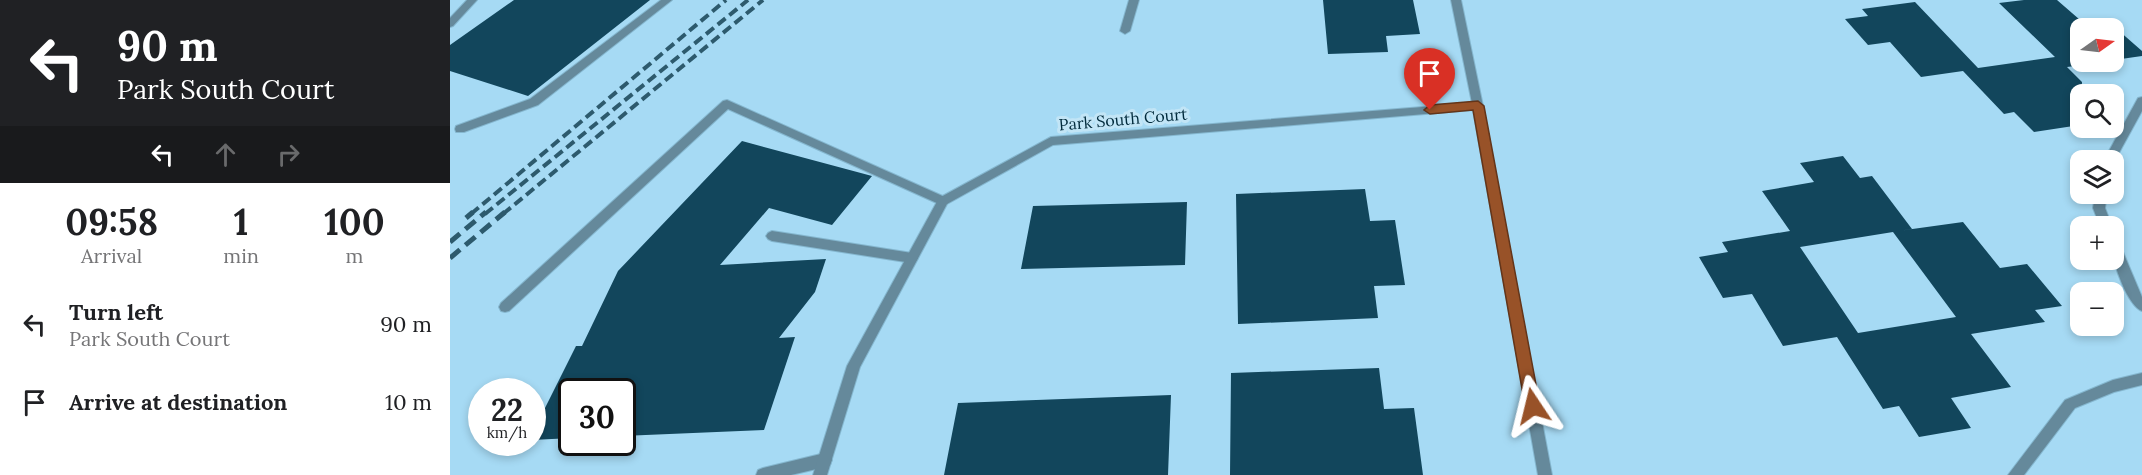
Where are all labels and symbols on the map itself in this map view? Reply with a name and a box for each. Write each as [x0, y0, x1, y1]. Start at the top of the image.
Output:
north arrow [2070, 18, 2124, 72]
pin [1404, 48, 1455, 110]
street label: Park South Court [1058, 103, 1189, 135]
position arrow [1501, 374, 1565, 438]
speed limit sign: 30 [558, 378, 636, 456]

